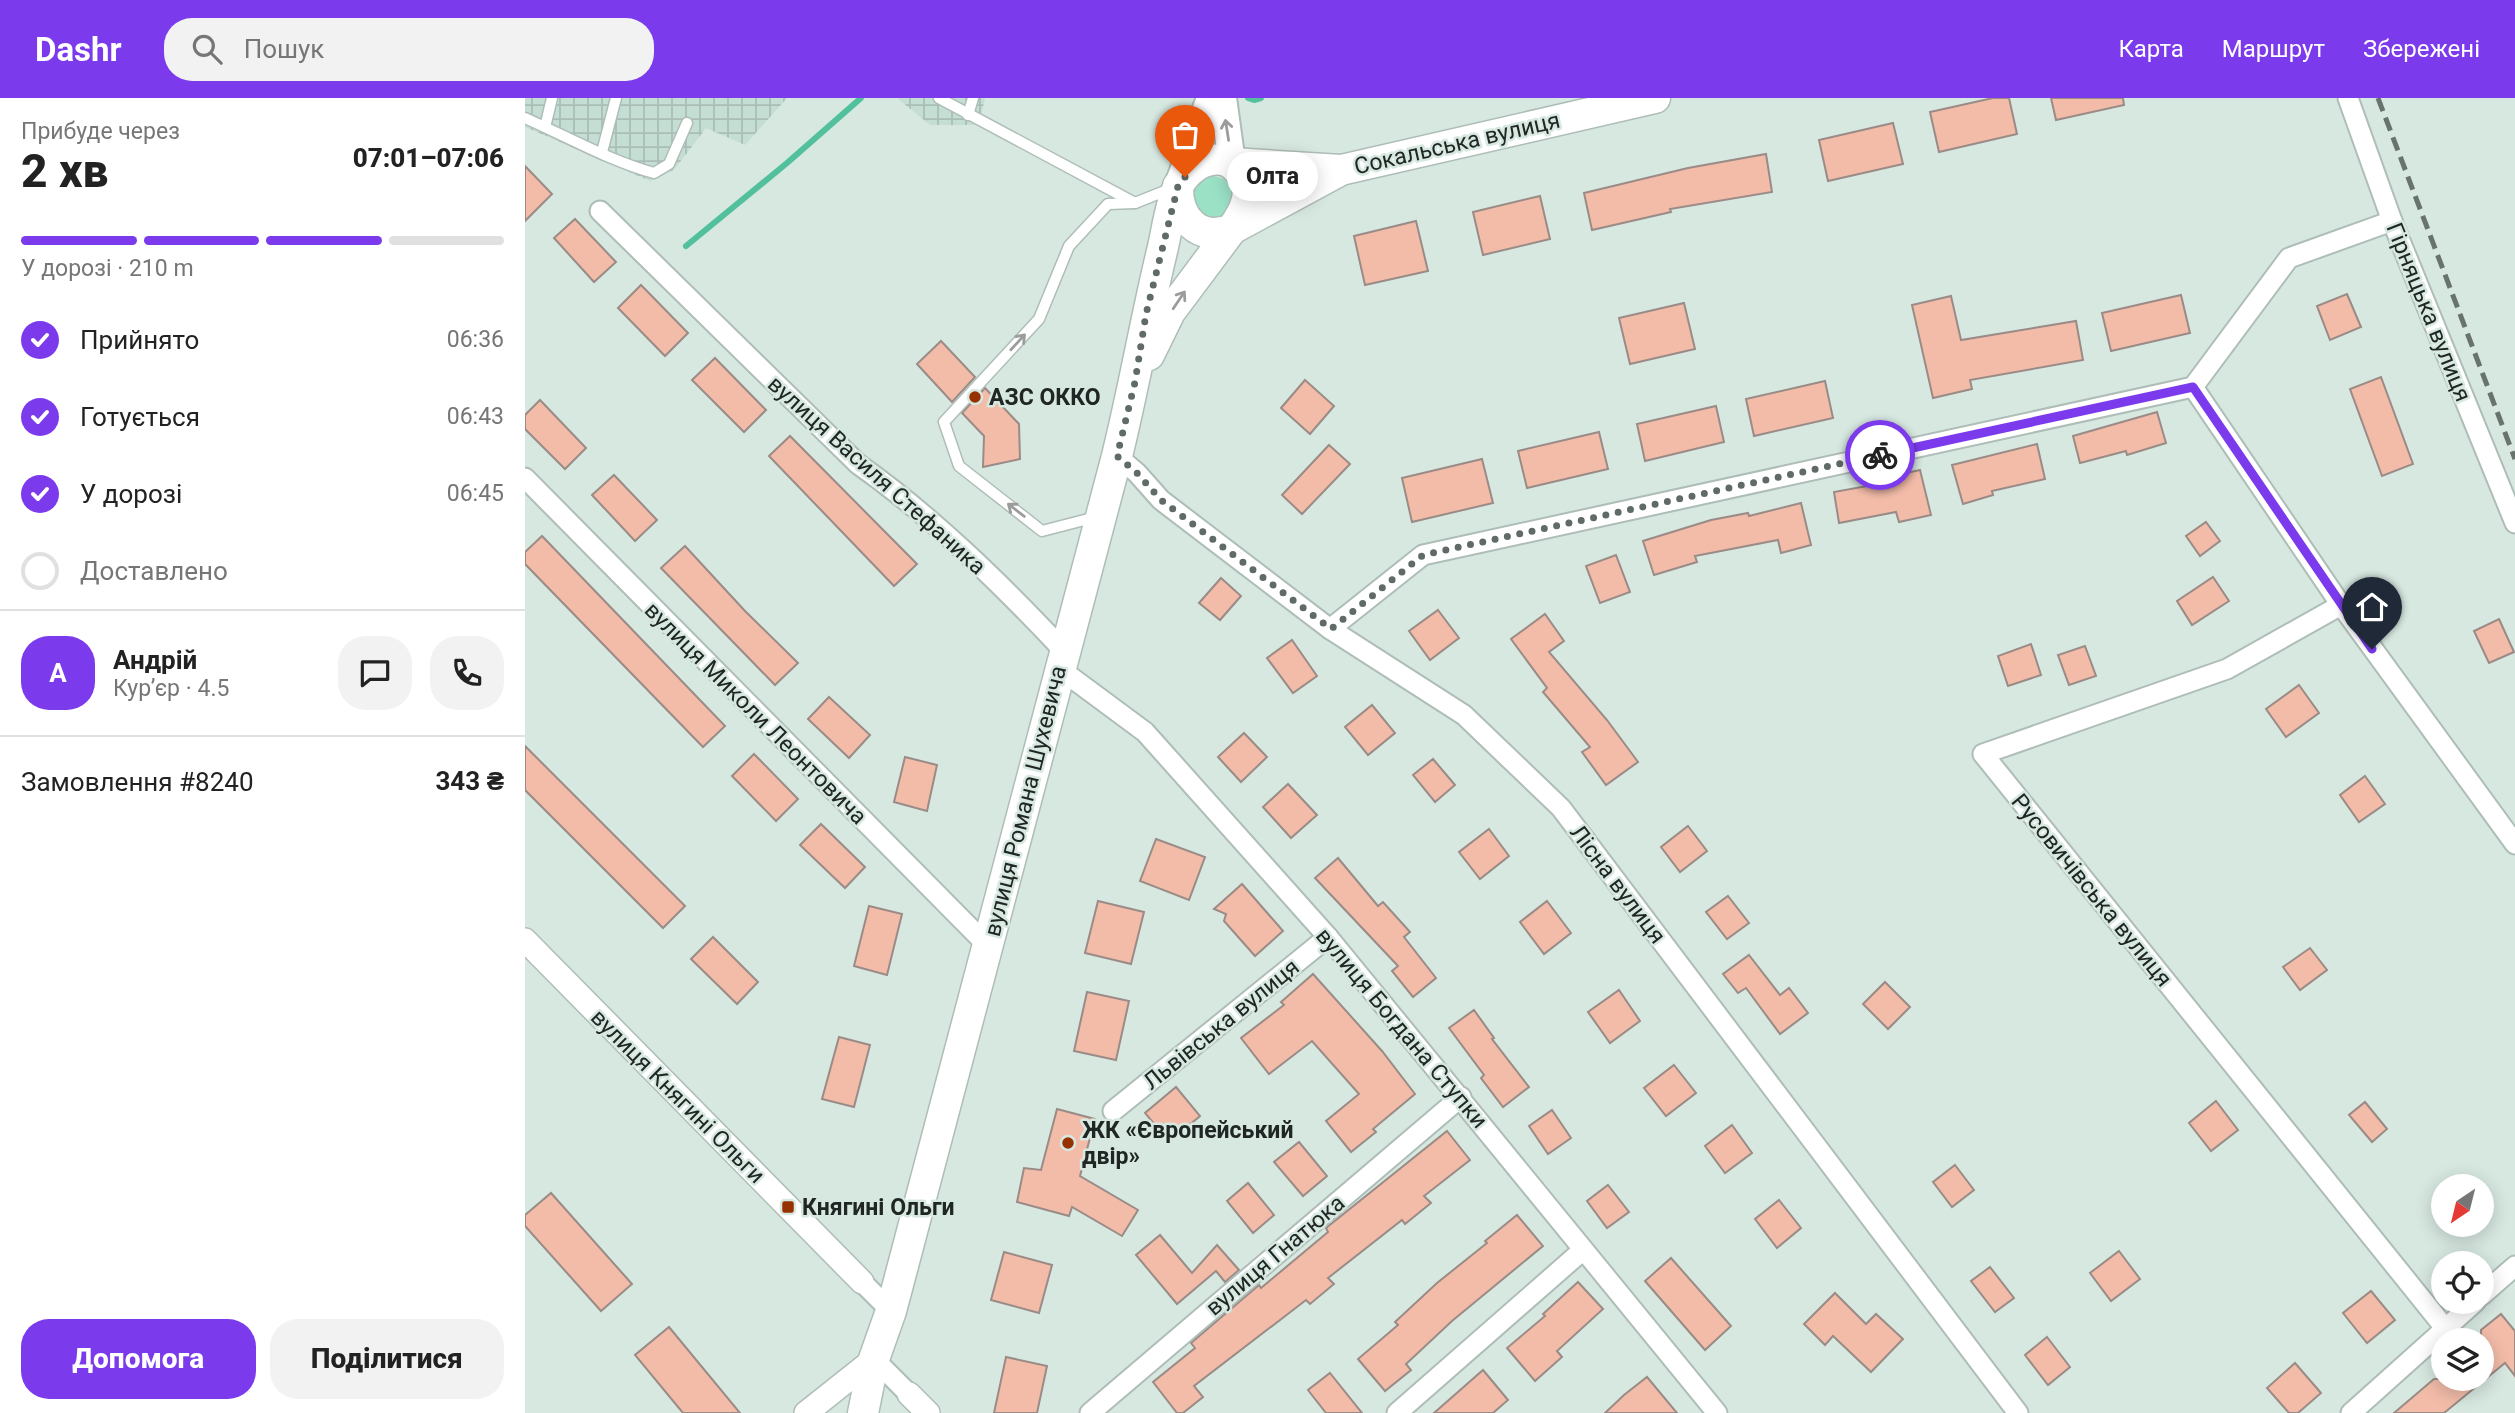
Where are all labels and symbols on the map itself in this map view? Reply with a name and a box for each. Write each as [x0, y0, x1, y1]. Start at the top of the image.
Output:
pin [1155, 105, 1215, 177]
street label: Сокальська вулиця [1352, 107, 1563, 180]
one-way arrow [1221, 119, 1234, 142]
callout: Олта [1227, 153, 1318, 202]
street label: Гірняцька вулиця [2380, 219, 2477, 406]
one-way arrow [1171, 291, 1186, 310]
one-way arrow [1009, 334, 1026, 351]
street label: вулиця Василя Стефаника [762, 370, 991, 580]
place label: АЗС ОККО [989, 384, 1101, 411]
marker: АЗС ОККО [967, 389, 983, 405]
courier [1845, 420, 1915, 490]
one-way arrow [1007, 503, 1026, 518]
pin [2342, 577, 2402, 649]
street label: вулиця Миколи Леонтовича [639, 597, 872, 830]
street label: вулиця Романа Шухевича [979, 663, 1072, 939]
street label: Русовичівська вулиця [2006, 789, 2178, 992]
street label: Лісна вулиця [1564, 820, 1671, 949]
street label: вулиця Богдана Ступки [1310, 923, 1493, 1134]
street label: Львівська вулиця [1138, 953, 1305, 1095]
street label: вулиця Княгині Ольги [585, 1004, 770, 1189]
place label: ЖК «Європейський двір» [1082, 1117, 1293, 1170]
marker: ЖК «Європейський двір» [1060, 1135, 1076, 1151]
north arrow [2431, 1174, 2494, 1237]
street label: вулиця Гнатюка [1200, 1189, 1350, 1321]
place label: Княгині Ольги [802, 1194, 955, 1221]
marker: Княгині Ольги [780, 1199, 796, 1215]

